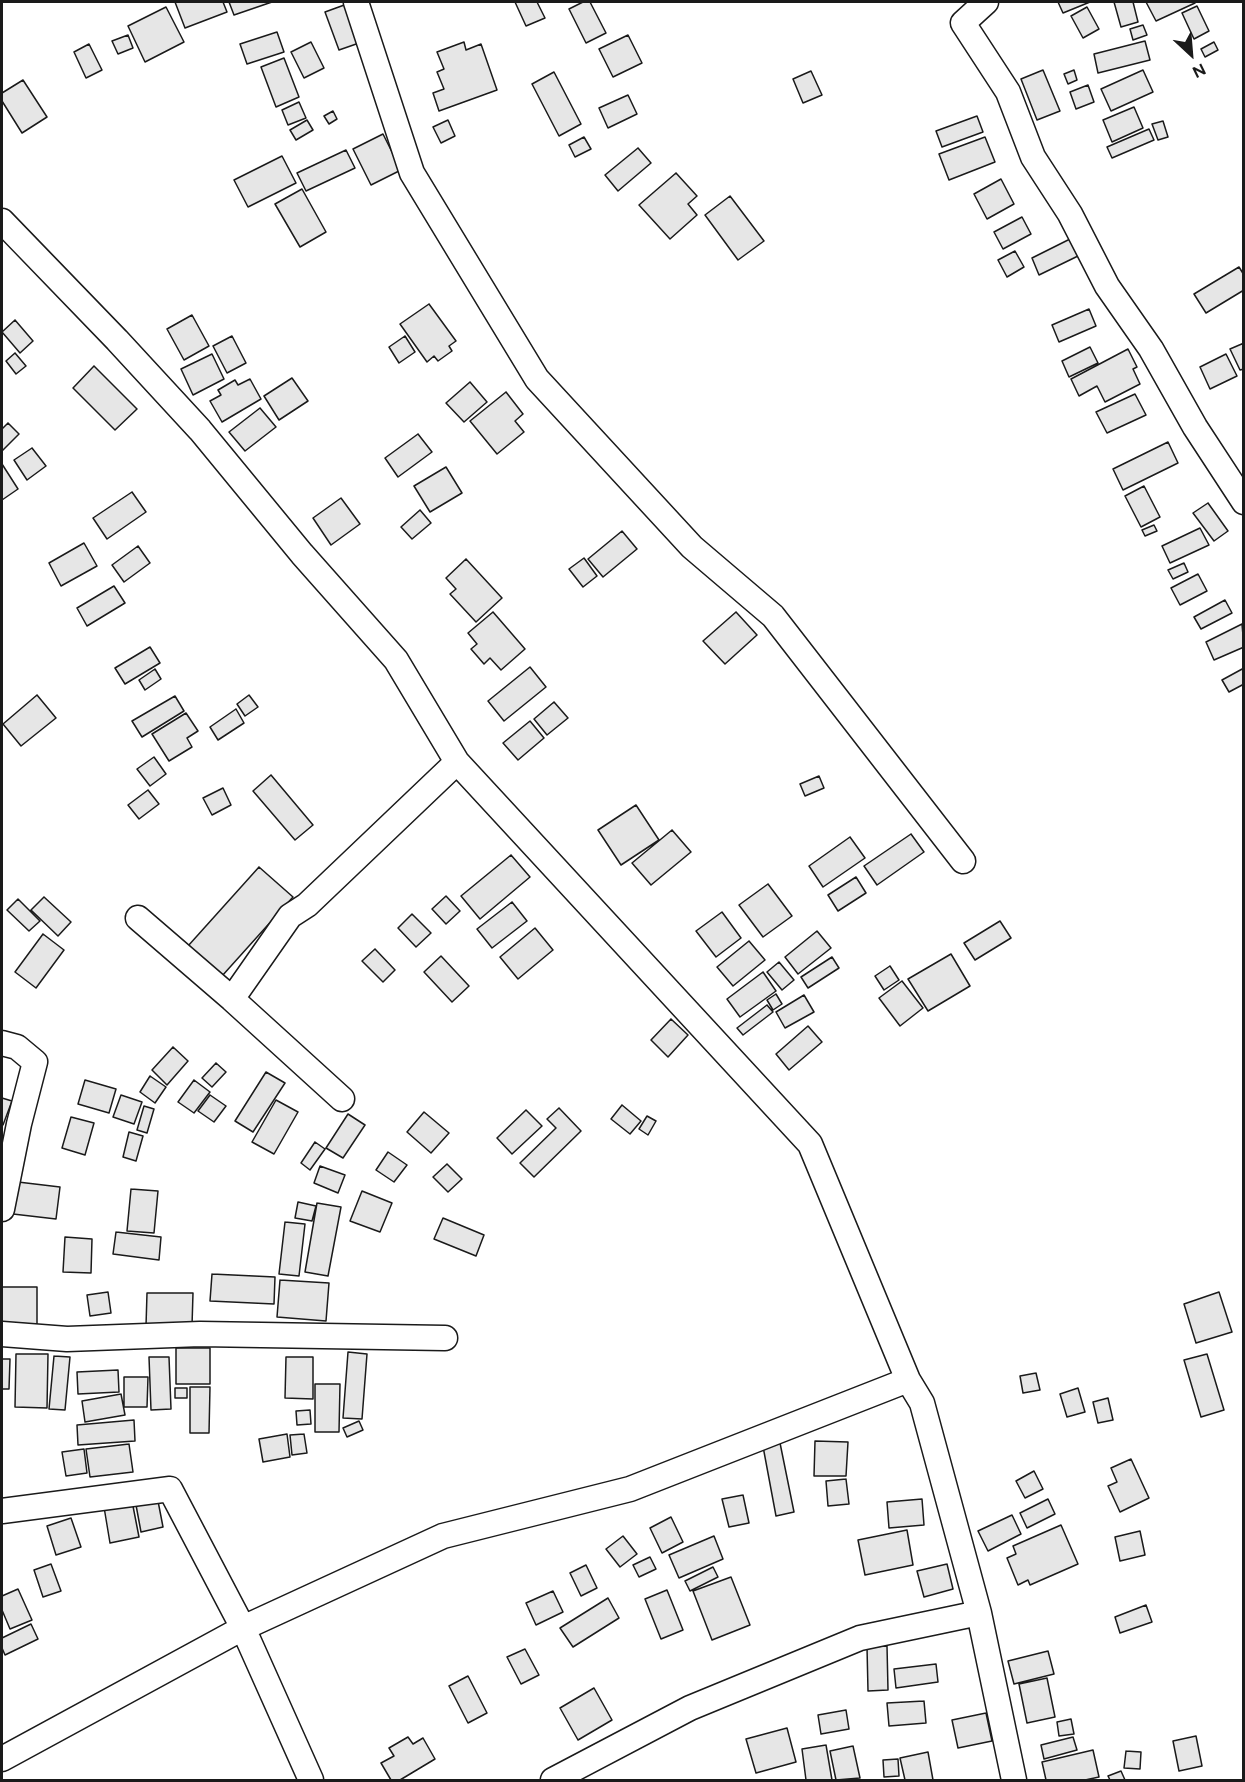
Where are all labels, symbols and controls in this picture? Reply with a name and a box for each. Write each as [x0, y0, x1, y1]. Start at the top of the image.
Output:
north arrow [1161, 24, 1221, 84]
text: N [1189, 59, 1209, 82]

